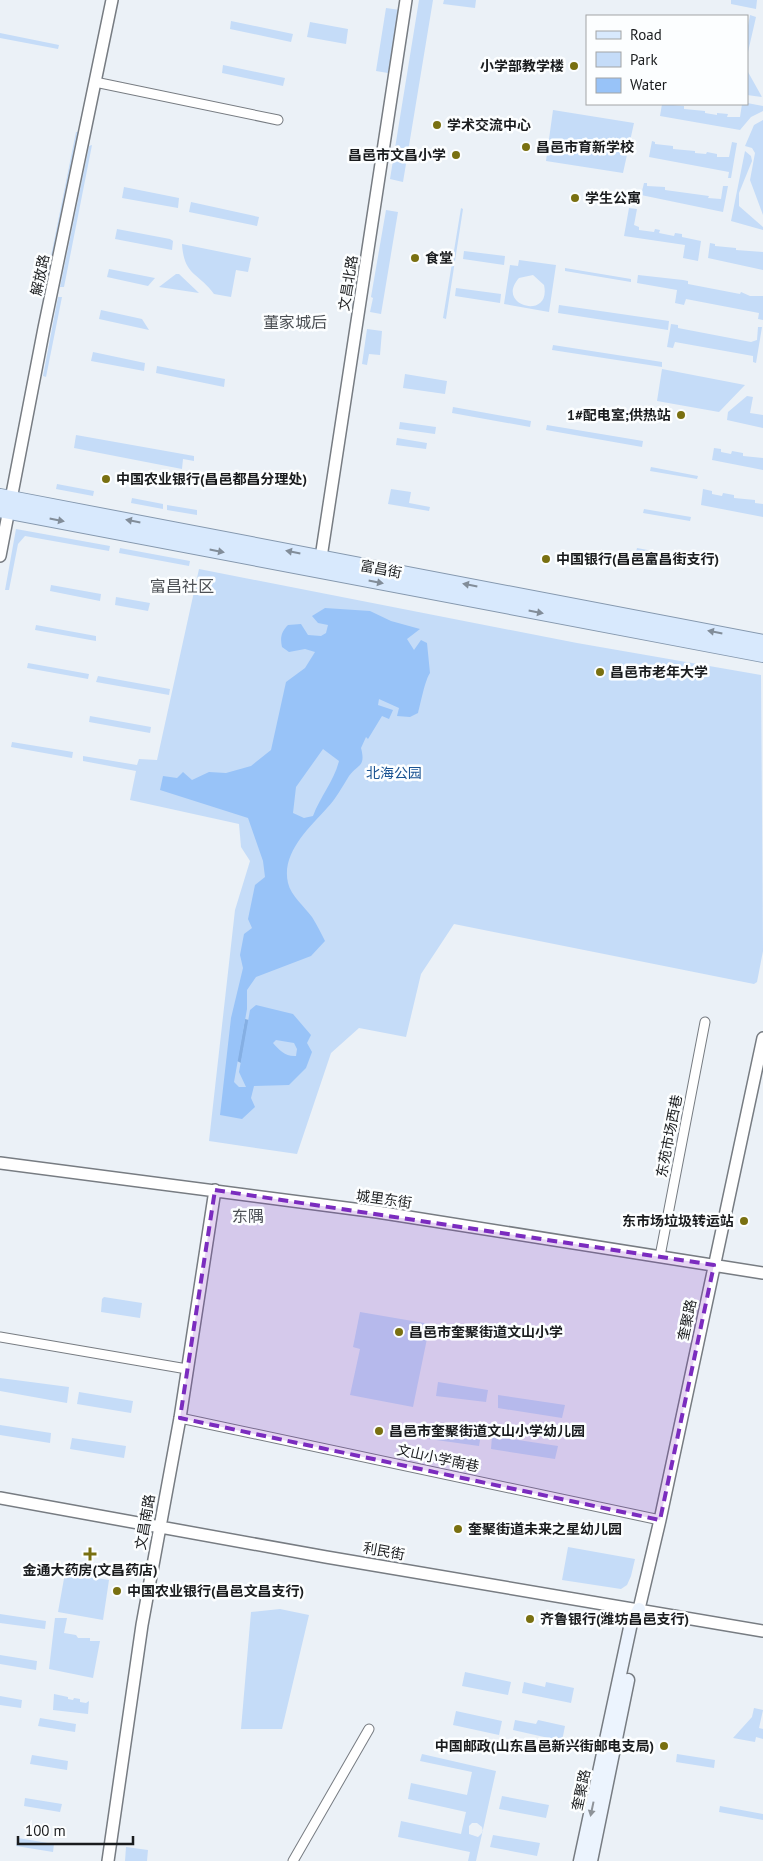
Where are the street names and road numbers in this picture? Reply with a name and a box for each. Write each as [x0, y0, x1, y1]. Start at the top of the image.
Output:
street label: 解放路 [27, 253, 53, 297]
street label: 文昌北路 [335, 254, 361, 312]
street label: 富昌街 [359, 556, 403, 582]
street label: 东苑市场西巷 [652, 1093, 686, 1179]
street label: 城里东街 [355, 1186, 413, 1212]
street label: 奎聚路 [674, 1298, 700, 1342]
street label: 文山小学南巷 [395, 1440, 481, 1476]
street label: 文昌南路 [131, 1493, 159, 1551]
street label: 利民街 [362, 1538, 406, 1564]
street label: 奎聚路 [568, 1768, 594, 1812]

